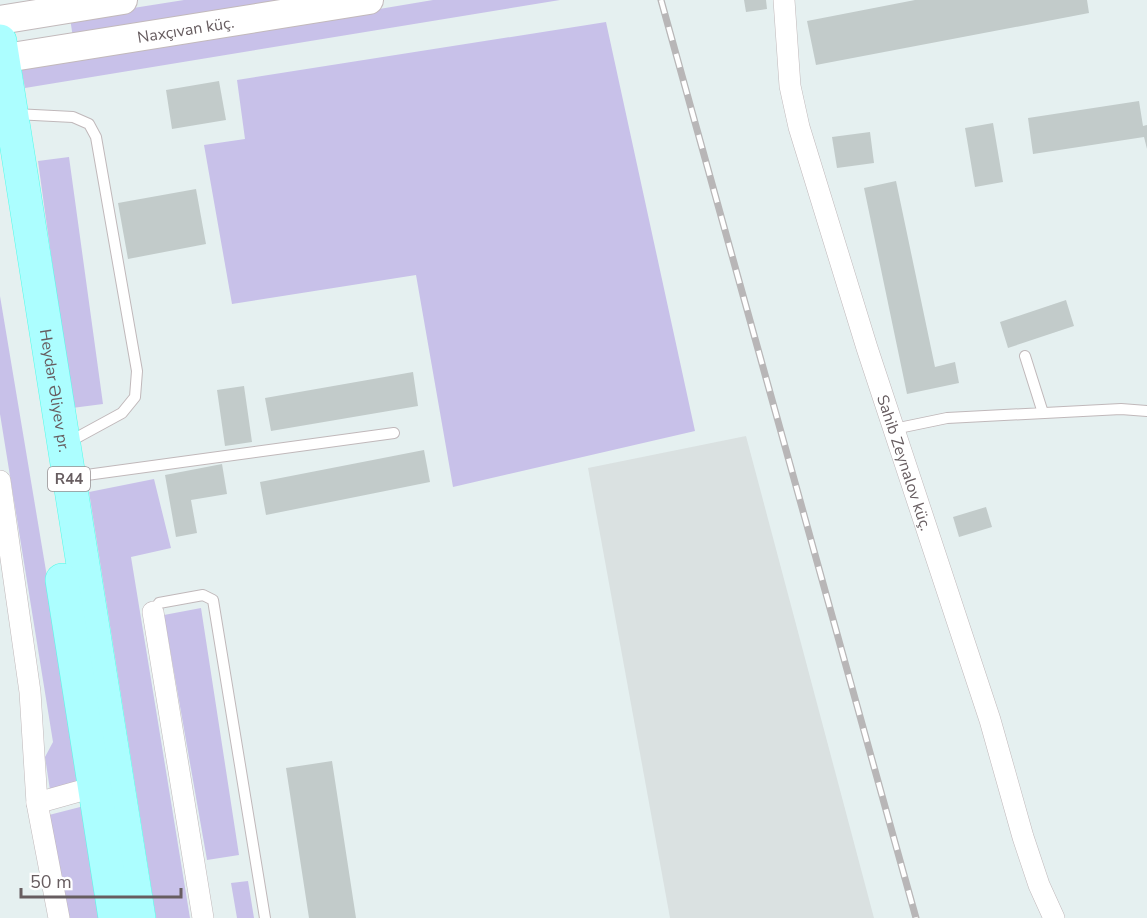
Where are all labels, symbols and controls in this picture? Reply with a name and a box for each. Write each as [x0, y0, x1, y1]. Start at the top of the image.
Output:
street label: Naxçıvan küç. [136, 12, 236, 49]
street label: Heydər Əliyev pr. [34, 328, 75, 454]
street label: Sahib Zeynalov küç. [871, 392, 937, 534]
road number: R44 [48, 467, 90, 491]
scale bar [21, 861, 182, 899]
text: 50 m [30, 870, 72, 894]

